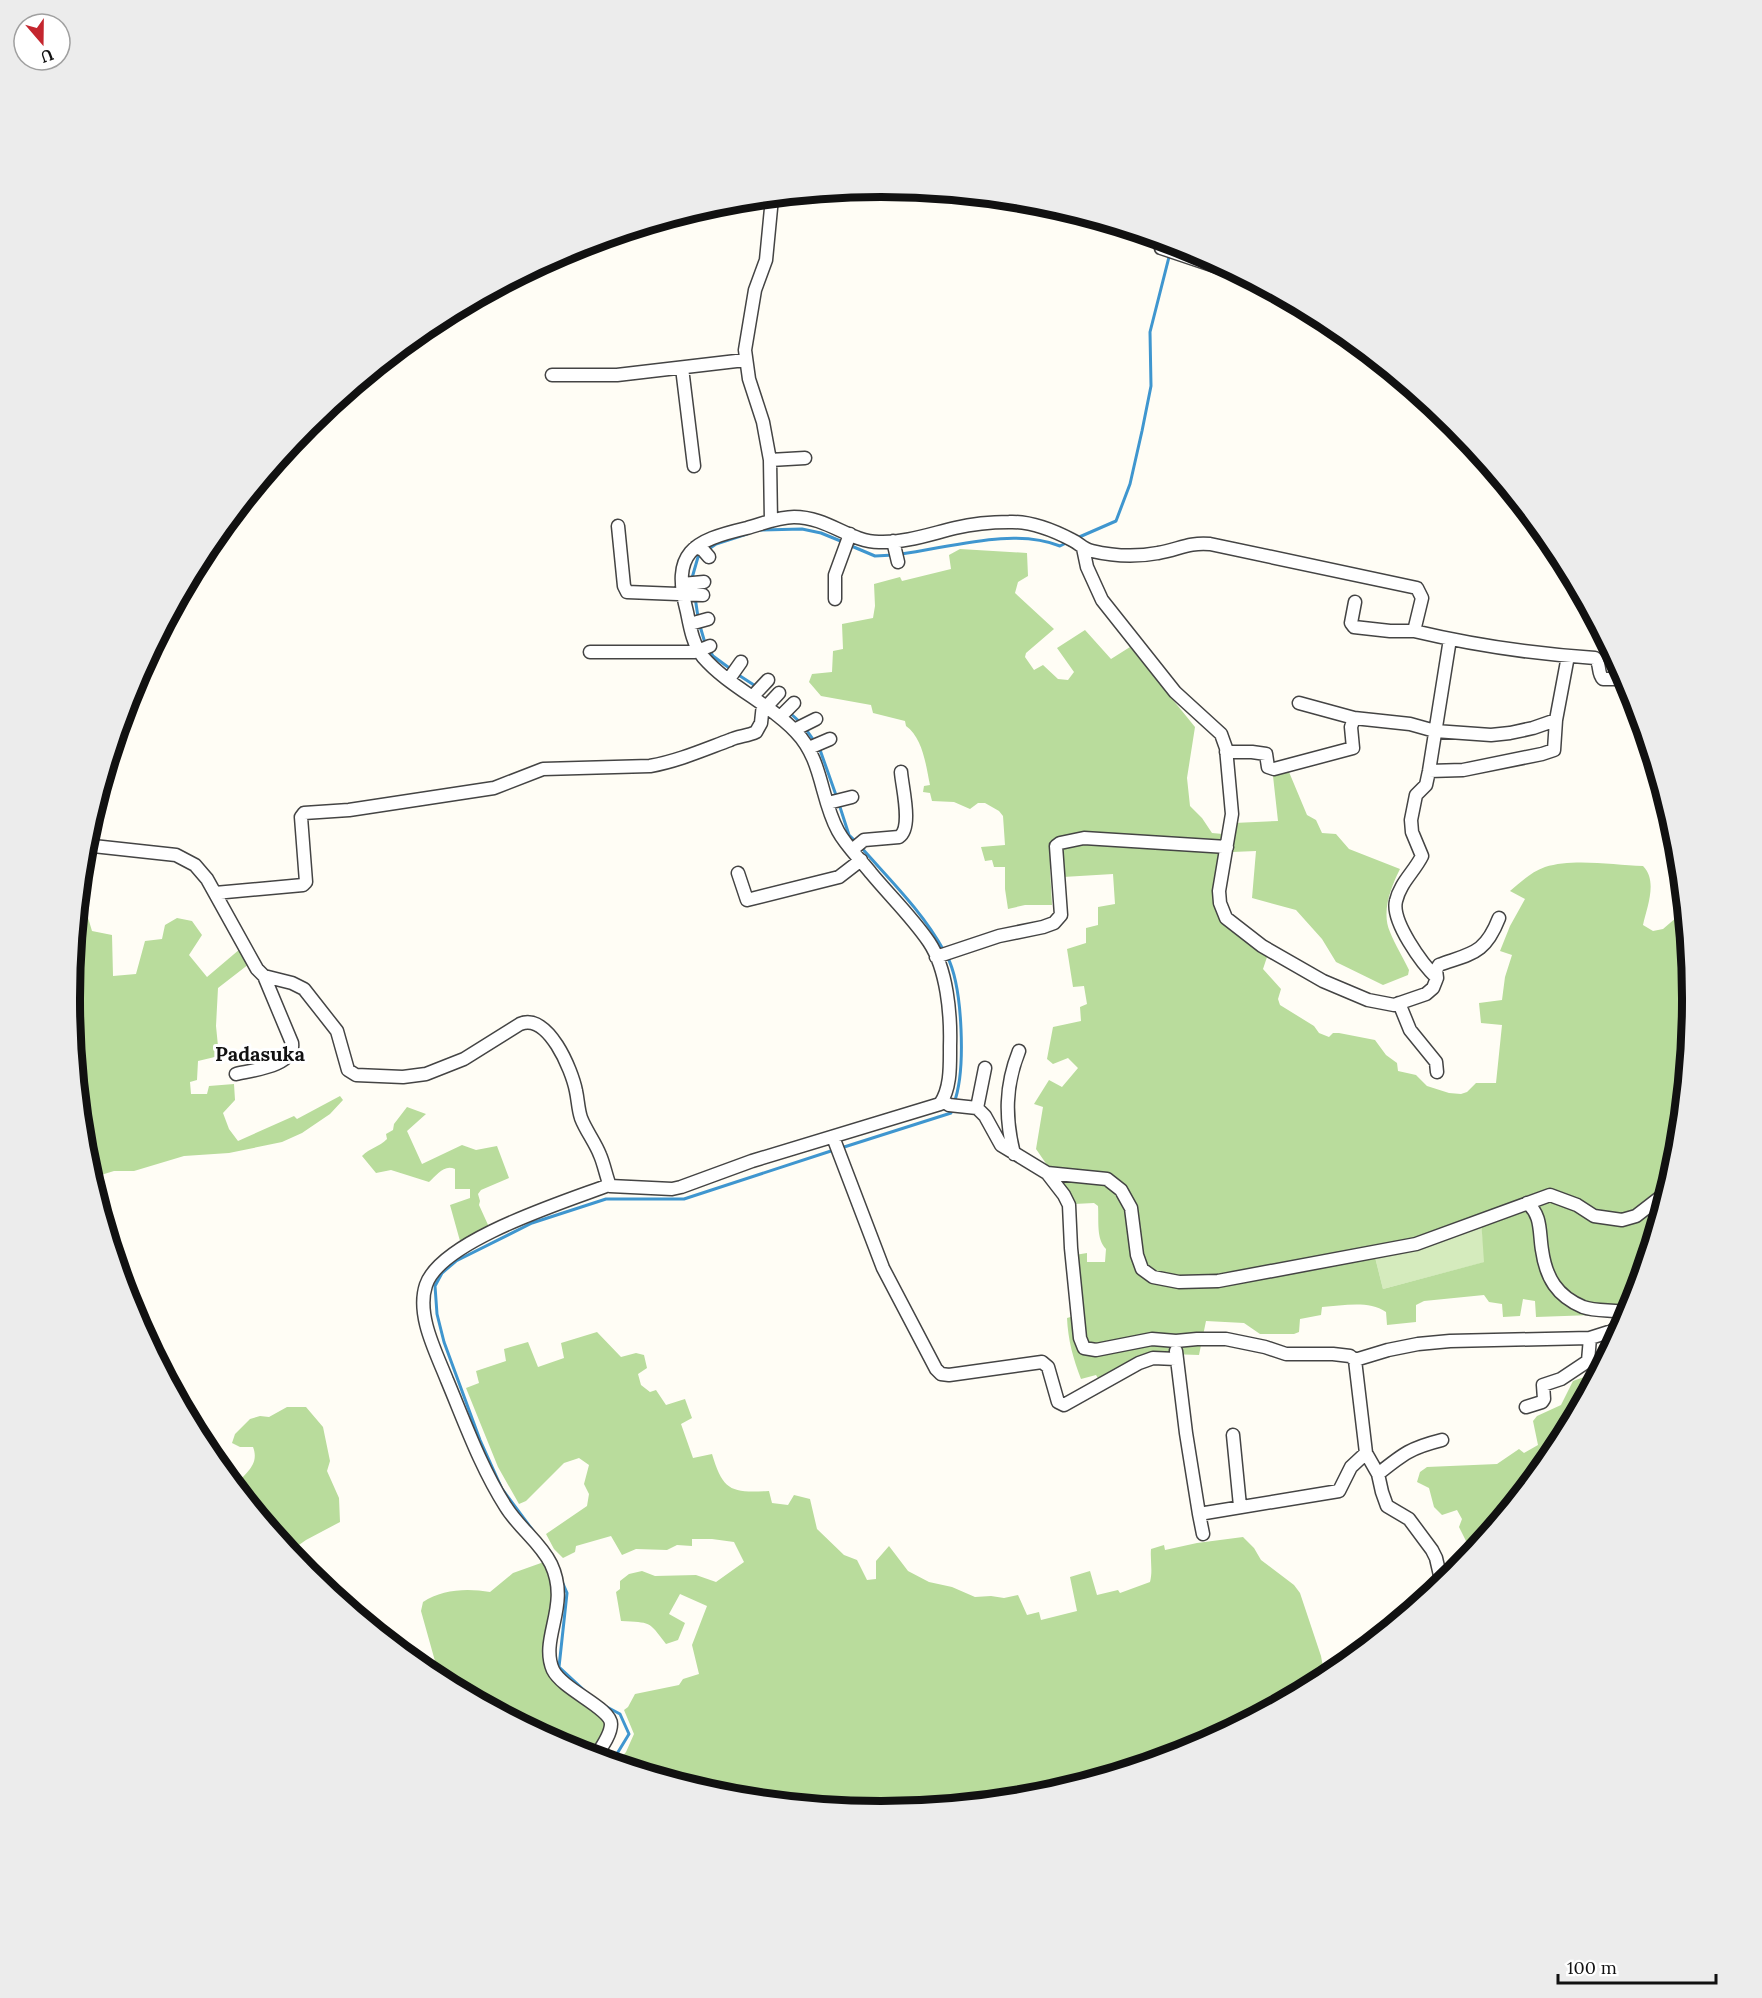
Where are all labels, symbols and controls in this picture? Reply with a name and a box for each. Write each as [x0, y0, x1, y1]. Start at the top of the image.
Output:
north arrow [12, 12, 72, 72]
text: U [38, 45, 56, 68]
district label: Padasuka [215, 1041, 305, 1066]
scale bar [1558, 1947, 1716, 1985]
text: 100 m [1567, 1956, 1617, 1979]

